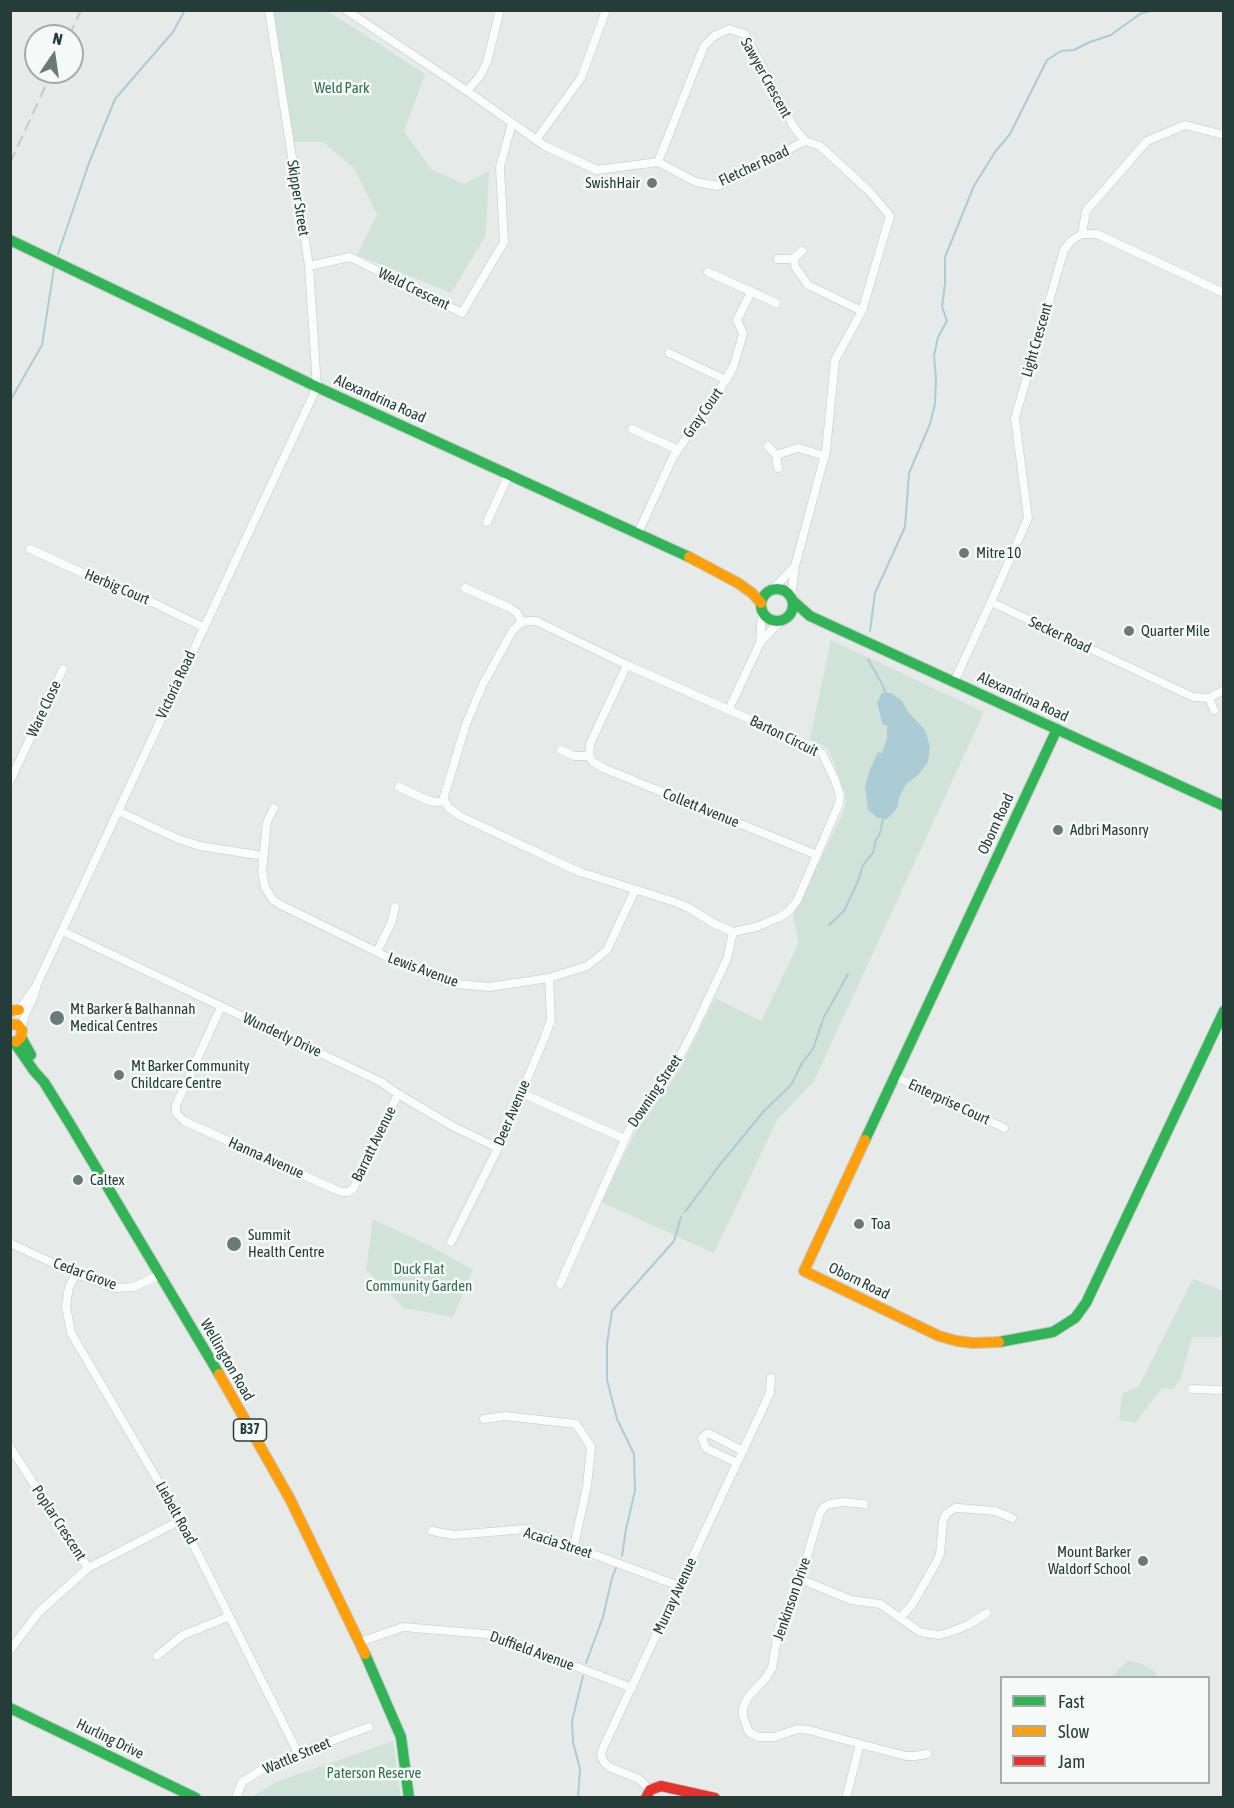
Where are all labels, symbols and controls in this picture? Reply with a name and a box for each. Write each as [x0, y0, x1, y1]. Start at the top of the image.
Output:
north arrow [24, 24, 84, 84]
text: N [51, 29, 64, 48]
street label: Sawyer Crescent [737, 35, 795, 121]
park label: Weld Park [314, 79, 370, 97]
street label: Fletcher Road [716, 142, 792, 190]
street label: Skipper Street [283, 159, 313, 237]
place label: SwishHair [585, 174, 640, 192]
marker: SwishHair [645, 176, 659, 190]
street label: Weld Crescent [375, 264, 453, 314]
street label: Light Crescent [1018, 301, 1056, 379]
street label: Alexandrina Road [332, 371, 428, 427]
street label: Gray Court [679, 385, 727, 441]
place label: Mitre 10 [976, 544, 1021, 562]
marker: Mitre 10 [957, 546, 971, 560]
street label: Herbig Court [82, 565, 152, 609]
street label: Secker Road [1026, 613, 1094, 657]
place label: Quarter Mile [1141, 622, 1210, 640]
marker: Quarter Mile [1122, 624, 1136, 638]
street label: Victoria Road [152, 648, 200, 722]
street label: Alexandrina Road [975, 668, 1071, 726]
street label: Ware Close [23, 678, 65, 740]
street label: Barton Circuit [747, 712, 821, 760]
street label: Collett Avenue [660, 785, 742, 831]
street label: Oborn Road [974, 791, 1018, 857]
place label: Adbri Masonry [1070, 821, 1149, 839]
marker: Adbri Masonry [1051, 823, 1065, 837]
street label: Lewis Avenue [385, 949, 461, 991]
place label: Mt Barker & Balhannah Medical Centres [70, 1000, 195, 1035]
marker: Mt Barker & Balhannah Medical Centres [48, 1009, 66, 1027]
street label: Wunderly Drive [240, 1009, 324, 1061]
street label: Downing Street [624, 1051, 686, 1131]
place label: Mt Barker Community Childcare Centre [131, 1057, 249, 1092]
marker: Mt Barker Community Childcare Centre [112, 1068, 126, 1082]
street label: Enterprise Court [905, 1075, 993, 1129]
street label: Deer Avenue [490, 1077, 534, 1149]
street label: Barratt Avenue [348, 1103, 400, 1185]
street label: Hanna Avenue [225, 1133, 307, 1183]
place label: Caltex [90, 1171, 125, 1189]
marker: Caltex [71, 1173, 85, 1187]
place label: Toa [871, 1215, 891, 1233]
marker: Toa [852, 1217, 866, 1231]
place label: Summit Health Centre [248, 1226, 325, 1261]
marker: Summit Health Centre [225, 1235, 243, 1253]
street label: Cedar Grove [51, 1254, 119, 1294]
street label: Oborn Road [826, 1259, 892, 1303]
park label: Duck Flat Community Garden [366, 1260, 472, 1295]
street label: Wellington Road [196, 1316, 258, 1404]
road number: B37 [234, 1419, 266, 1441]
street label: Liebelt Road [151, 1478, 201, 1548]
street label: Poplar Crescent [28, 1482, 90, 1564]
street label: Acacia Street [522, 1523, 594, 1563]
place label: Mount Barker Waldorf School [1048, 1543, 1131, 1578]
marker: Mount Barker Waldorf School [1136, 1554, 1150, 1568]
street label: Murray Avenue [649, 1555, 701, 1637]
street label: Jenkinson Drive [769, 1555, 815, 1643]
street label: Duffield Avenue [487, 1627, 577, 1675]
legend [1000, 1676, 1210, 1784]
text: Fast [1058, 1691, 1085, 1712]
street label: Hurling Drive [73, 1715, 147, 1763]
text: Slow [1058, 1721, 1089, 1742]
street label: Wattle Street [261, 1734, 333, 1778]
text: Jam [1058, 1751, 1085, 1772]
park label: Paterson Reserve [327, 1764, 421, 1782]

